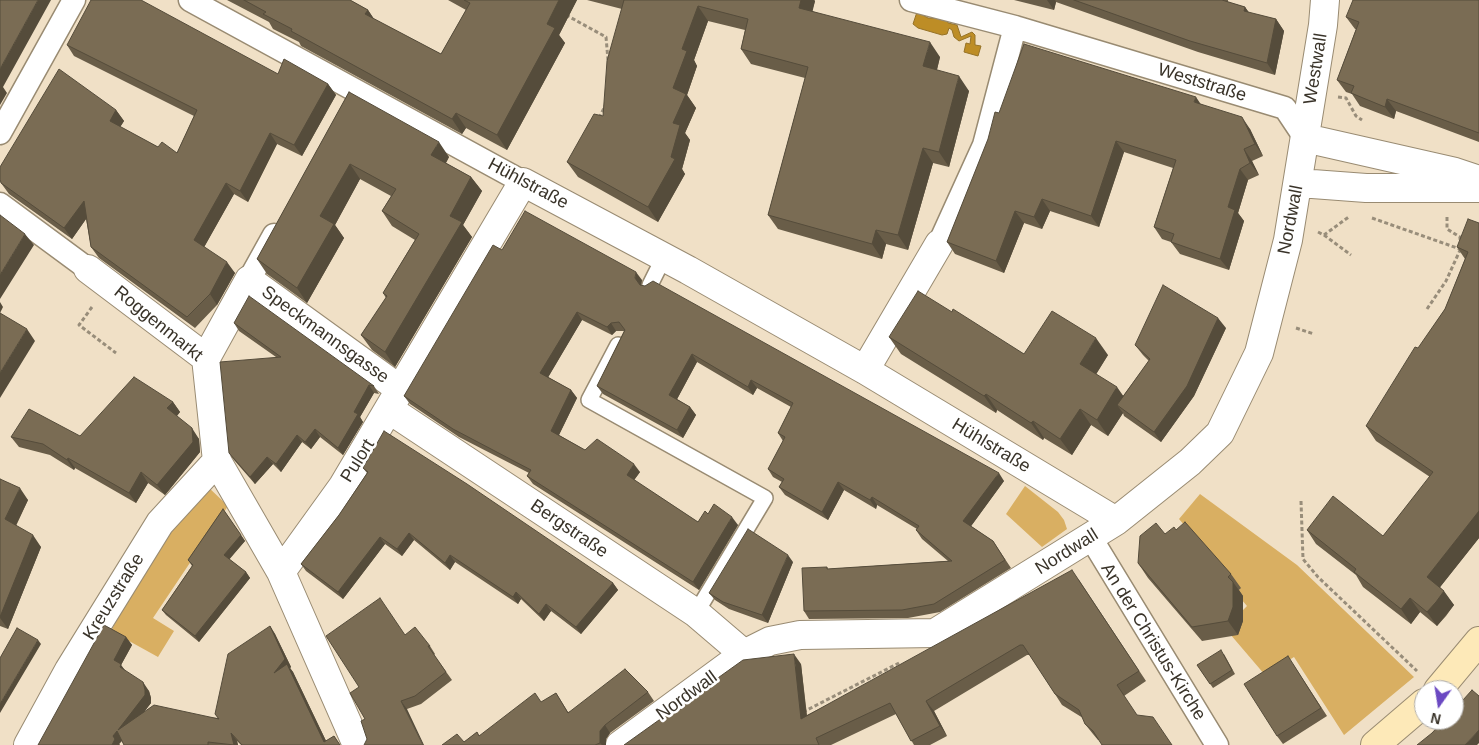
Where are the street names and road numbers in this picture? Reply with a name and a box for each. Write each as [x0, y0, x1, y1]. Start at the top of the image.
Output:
street label: Westwall [1300, 32, 1332, 106]
street label: Weststraße [1155, 59, 1249, 107]
street label: Hühlstraße [484, 154, 572, 214]
street label: Nordwall [1274, 184, 1308, 256]
street label: Roggenmarkt [109, 282, 207, 366]
street label: Speckmannsgasse [257, 282, 393, 388]
street label: Hühlstraße [948, 414, 1034, 478]
street label: Pulort [336, 435, 380, 487]
street label: Bergstraße [526, 495, 612, 563]
street label: Nordwall [1032, 524, 1102, 580]
street label: Kreuzstraße [79, 550, 149, 644]
street label: An der Christus-Kirche [1096, 560, 1210, 724]
street label: Nordwall [652, 667, 722, 725]

